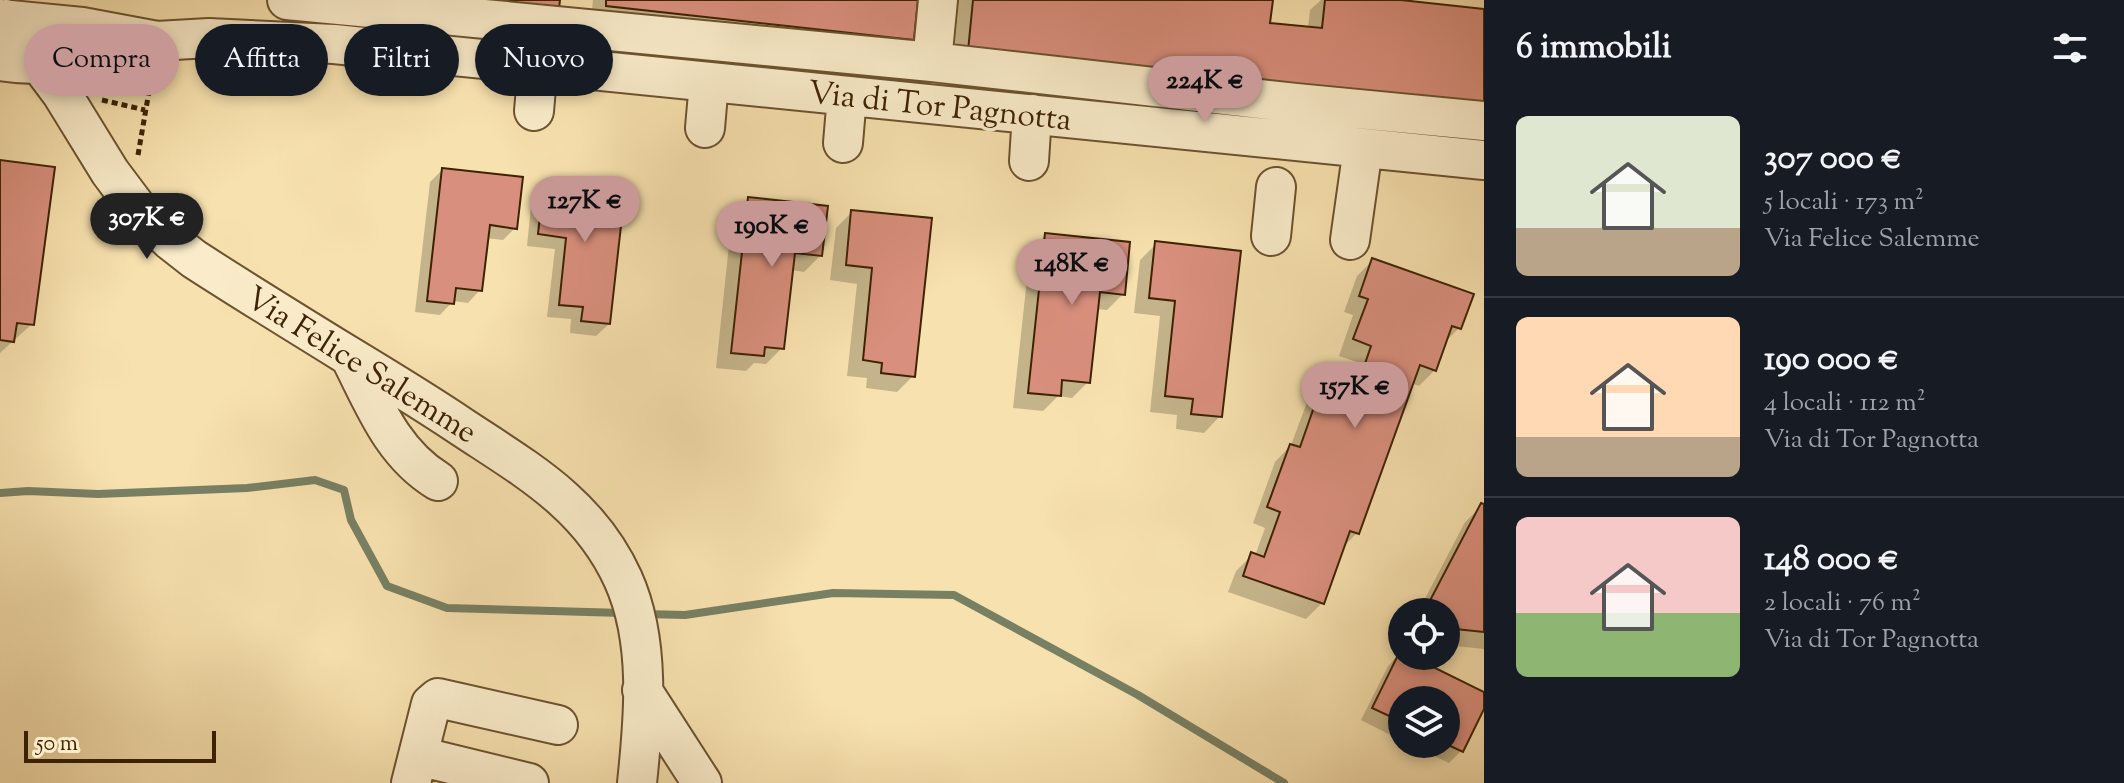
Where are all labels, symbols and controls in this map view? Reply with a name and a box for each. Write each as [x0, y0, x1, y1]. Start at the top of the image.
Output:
chip: Compra [24, 24, 179, 96]
chip: Affitta [195, 24, 328, 96]
chip: Filtri [344, 24, 459, 96]
chip: Nuovo [475, 24, 613, 96]
text: 6 immobili [1516, 24, 1671, 73]
icon: filters [2048, 26, 2092, 70]
pin: 224K € [1140, 56, 1270, 124]
text: 224K € [1166, 63, 1244, 100]
street label: Via di Tor Pagnotta [806, 71, 1074, 145]
text: 307 000 € [1764, 135, 1902, 184]
icon: home [1580, 148, 1676, 244]
pin: 127K € [520, 176, 650, 244]
text: 127K € [548, 183, 622, 220]
text: 5 locali · 173 m² [1764, 184, 1924, 221]
pin: 307K € [82, 193, 212, 261]
text: 307K € [108, 200, 186, 237]
pin: 190K € [707, 201, 837, 269]
text: 190K € [734, 208, 810, 245]
text: Via Felice Salemme [1764, 221, 1980, 258]
pin: 148K € [1007, 239, 1137, 307]
text: 148K € [1034, 246, 1110, 283]
street label: Via Felice Salemme [236, 277, 485, 456]
text: 190 000 € [1764, 336, 1899, 385]
icon: home [1580, 349, 1676, 445]
pin: 157K € [1290, 362, 1420, 430]
text: 157K € [1319, 369, 1391, 406]
text: 4 locali · 112 m² [1764, 385, 1926, 422]
text: Via di Tor Pagnotta [1764, 422, 1979, 459]
text: 148 000 € [1764, 536, 1899, 585]
icon: home [1580, 549, 1676, 645]
text: 2 locali · 76 m² [1764, 585, 1921, 622]
map controls [1388, 598, 1460, 758]
button: locate [1388, 598, 1460, 670]
text: Via di Tor Pagnotta [1764, 622, 1979, 659]
button: layers [1388, 686, 1460, 758]
scale bar [24, 727, 216, 763]
text: 50 m [36, 729, 78, 761]

